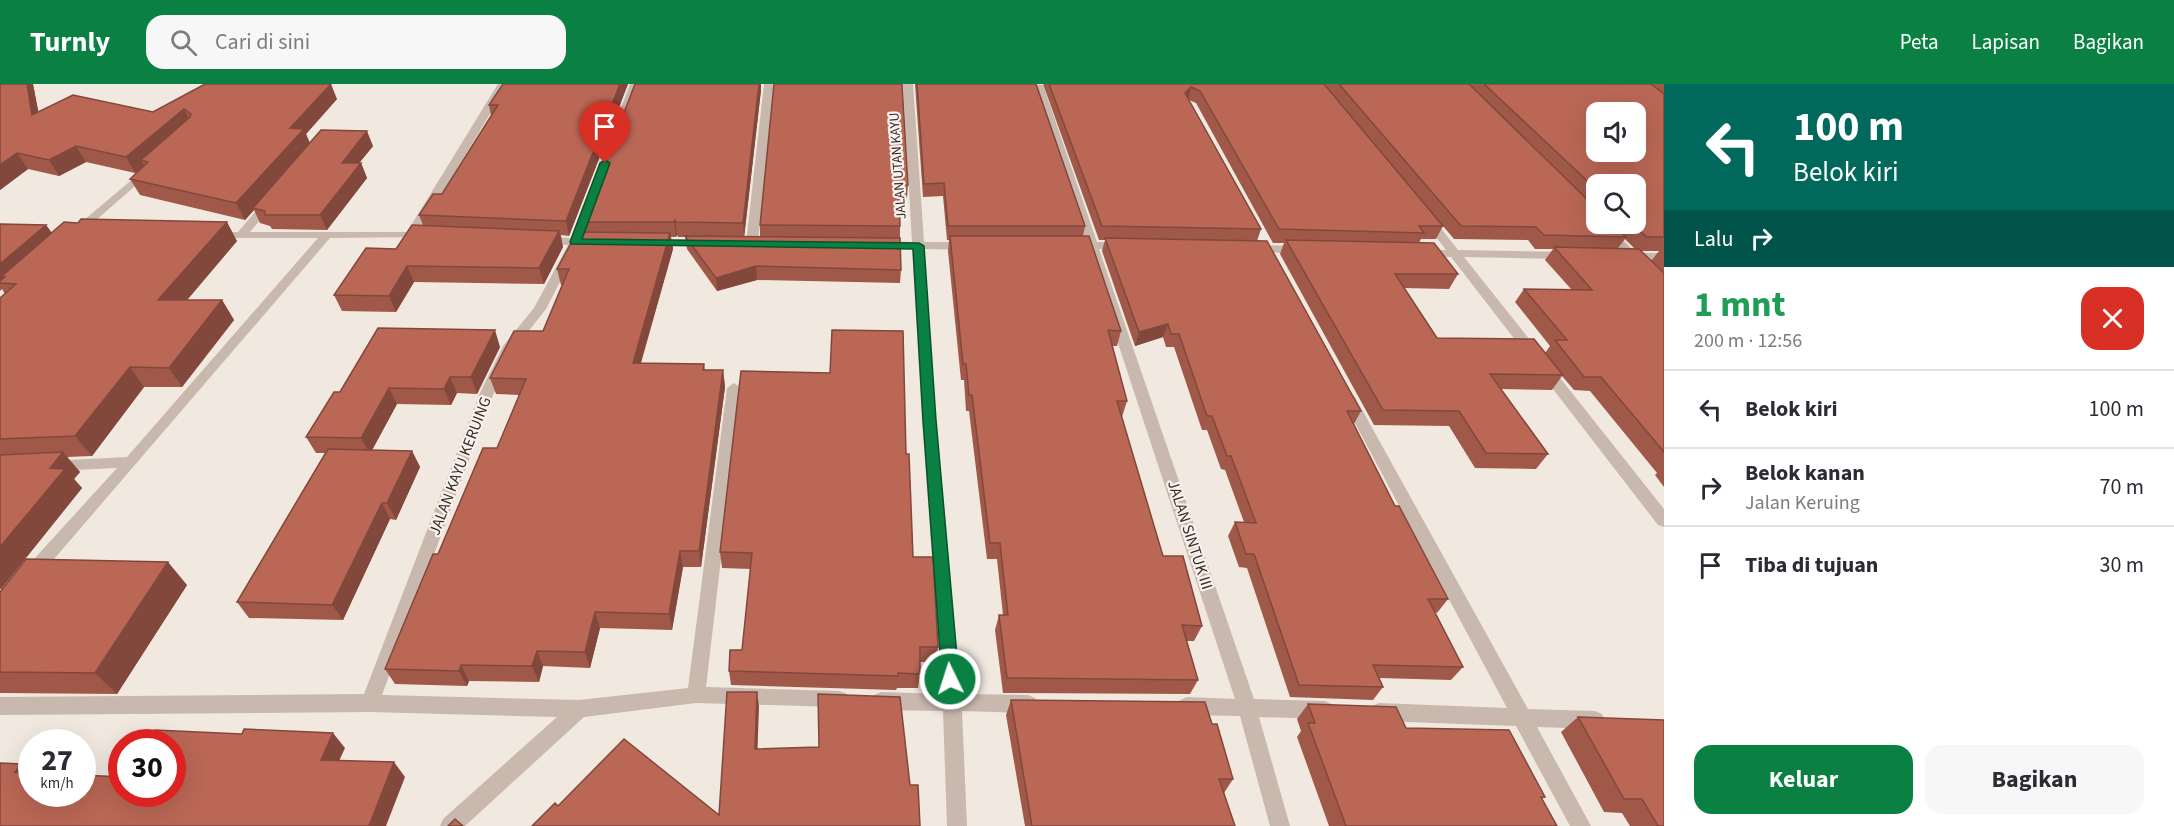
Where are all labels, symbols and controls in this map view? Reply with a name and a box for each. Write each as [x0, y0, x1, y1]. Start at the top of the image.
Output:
search box [146, 15, 566, 69]
text: Turnly [30, 22, 110, 62]
icon: search [167, 26, 200, 59]
text: Cari di sini [215, 26, 310, 58]
text: Peta [1900, 27, 1939, 57]
text: Lapisan [1972, 27, 2040, 57]
text: Bagikan [2073, 27, 2144, 57]
text: 100 m [1793, 97, 1904, 157]
pin [579, 101, 630, 163]
map controls [1586, 102, 1646, 234]
button: sound [1586, 102, 1646, 162]
icon: left [1694, 108, 1772, 186]
icon: arrive [588, 110, 621, 143]
street label: JALAN UTAN KAYU [884, 112, 912, 220]
text: Belok kiri [1793, 153, 1899, 192]
button: search [1586, 174, 1646, 234]
icon: right [1745, 222, 1778, 255]
text: Lalu [1694, 223, 1733, 255]
text: 1 mnt [1694, 279, 1785, 330]
button: close [2081, 287, 2144, 350]
text: 200 m · 12:56 [1694, 327, 1802, 355]
icon: left [1694, 393, 1727, 426]
text: Belok kiri [1745, 393, 1838, 425]
text: 100 m [2089, 393, 2144, 425]
street label: JALAN KAYU KERUING [423, 394, 497, 538]
text: Belok kanan [1745, 457, 1865, 489]
icon: right [1694, 471, 1727, 504]
text: 70 m [2099, 471, 2144, 503]
street label: JALAN SINTUK III [1162, 478, 1218, 592]
text: Jalan Keruing [1745, 489, 1860, 517]
icon: arrive [1694, 549, 1727, 582]
text: Tiba di tujuan [1745, 549, 1878, 581]
text: 30 m [2099, 549, 2144, 581]
position arrow [918, 647, 982, 711]
speed limit sign: 30 [108, 729, 186, 807]
text: 27 [41, 739, 73, 782]
button: Keluar [1694, 745, 1913, 814]
button: Bagikan [1925, 745, 2144, 814]
text: km/h [40, 773, 74, 794]

